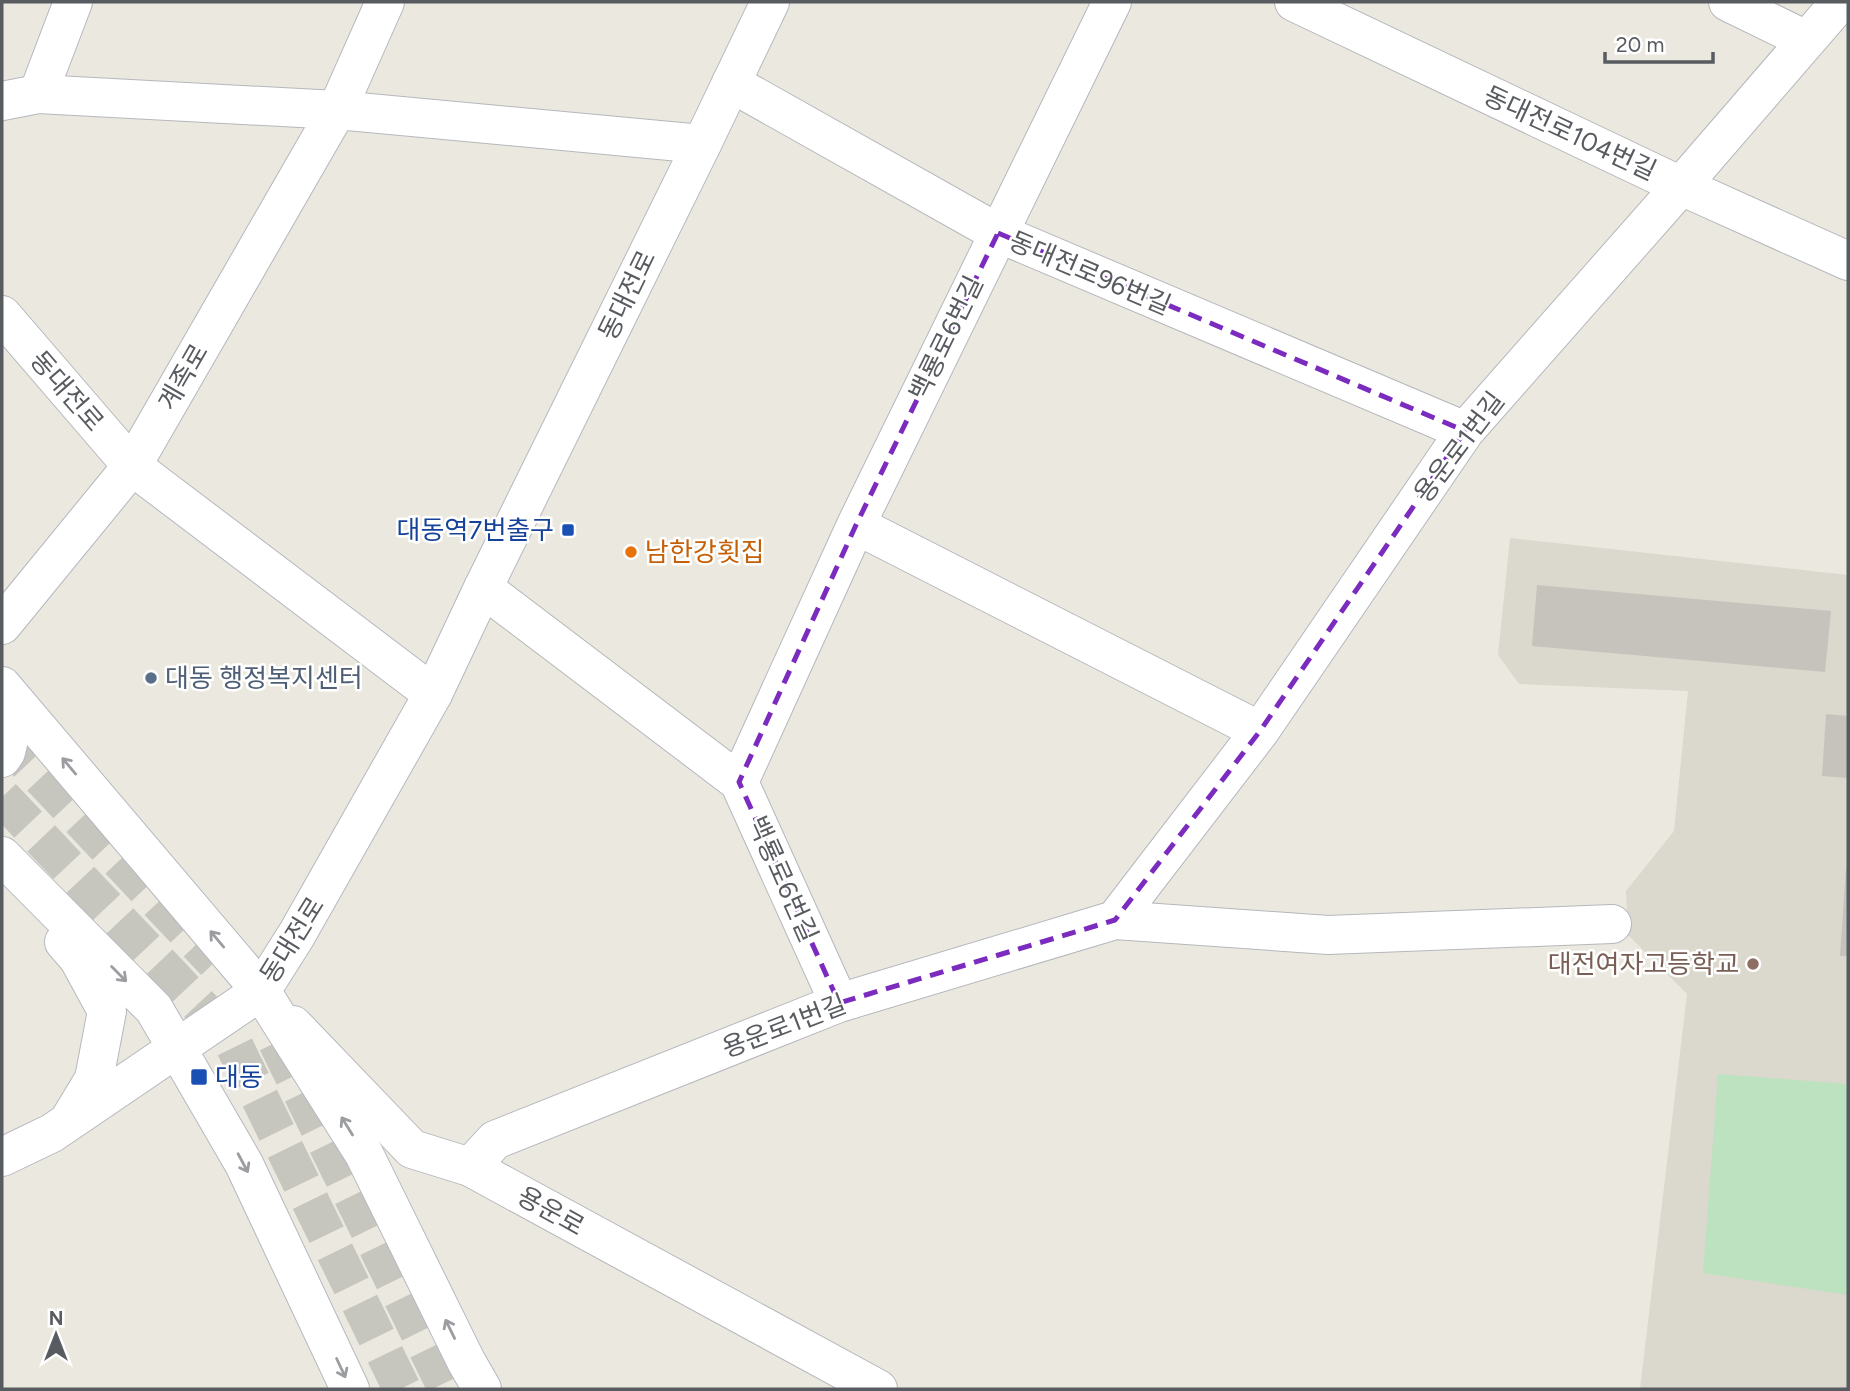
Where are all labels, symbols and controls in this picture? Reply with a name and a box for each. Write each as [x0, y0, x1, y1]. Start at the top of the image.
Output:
scale bar [1605, 21, 1714, 65]
text: 20 m [1616, 32, 1664, 57]
street label: 동대전로104번길 [1478, 79, 1662, 187]
street label: 동대전로96번길 [1004, 224, 1176, 322]
street label: 동대전로 [592, 245, 662, 345]
street label: 백룡로6번길 [902, 271, 990, 405]
street label: 계족로 [151, 338, 215, 416]
street label: 동대전로 [24, 344, 110, 438]
street label: 용운로1번길 [1407, 385, 1511, 509]
place label: 대동역7번출구 [397, 514, 554, 546]
marker: 대동역7번출구 [560, 522, 576, 538]
place label: 남한강횟집 [645, 536, 765, 568]
marker: 남한강횟집 [623, 544, 639, 560]
place label: 대동 행정복지센터 [165, 662, 363, 694]
marker: 대동 행정복지센터 [143, 670, 159, 686]
one-way arrow [61, 757, 77, 775]
street label: 백룡로6번길 [741, 811, 825, 947]
street label: 동대전로 [253, 891, 331, 989]
one-way arrow [209, 930, 225, 948]
place label: 대전여자고등학교 [1548, 948, 1739, 980]
marker: 대전여자고등학교 [1745, 956, 1761, 972]
one-way arrow [111, 965, 128, 982]
street label: 용운로1번길 [717, 988, 851, 1064]
place label: 대동 [215, 1061, 263, 1093]
marker: 대동 [189, 1067, 209, 1087]
one-way arrow [339, 1117, 353, 1137]
one-way arrow [237, 1152, 250, 1173]
street label: 용운로 [512, 1180, 590, 1242]
north arrow [21, 1300, 91, 1370]
text: N [49, 1307, 63, 1330]
one-way arrow [443, 1319, 457, 1340]
one-way arrow [334, 1357, 348, 1378]

